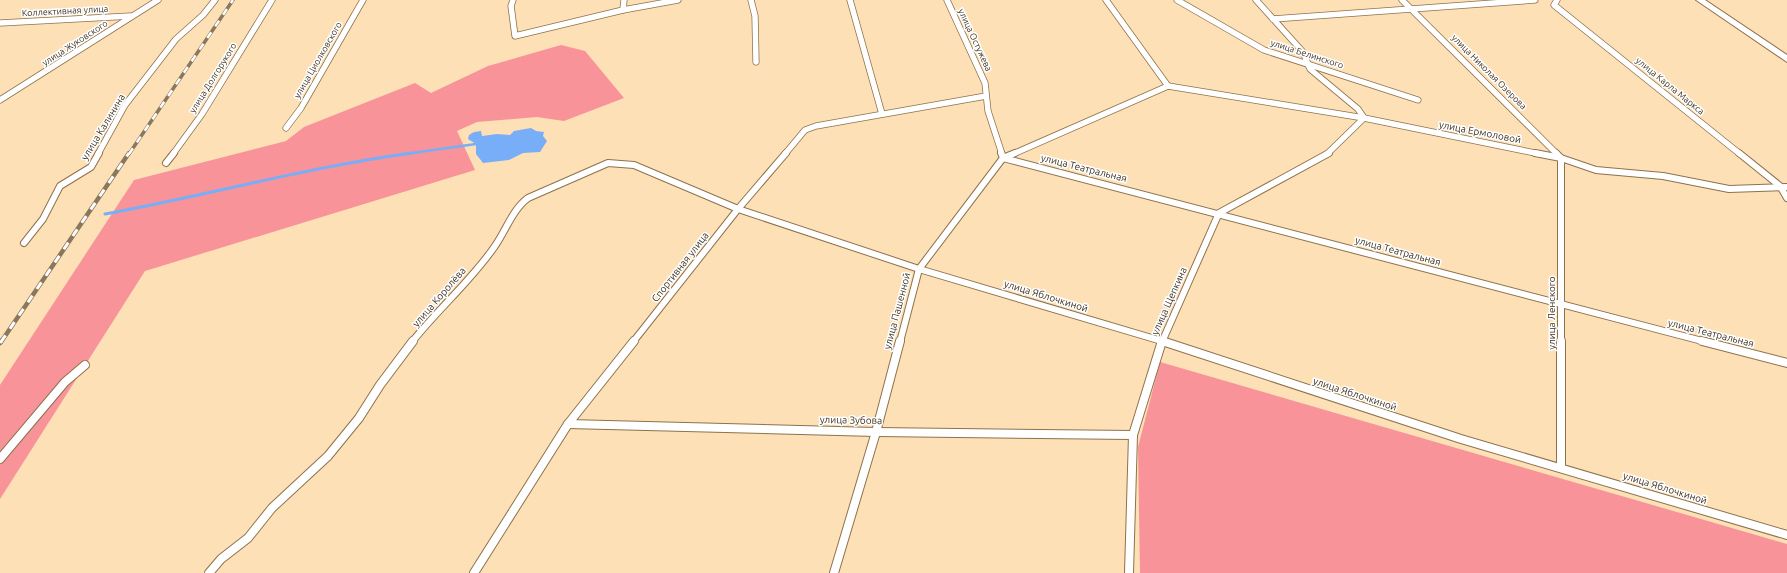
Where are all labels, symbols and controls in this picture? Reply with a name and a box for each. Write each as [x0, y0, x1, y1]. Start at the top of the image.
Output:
street label: Коллективная улица [22, 4, 108, 18]
street label: улица Остужева [956, 7, 994, 73]
street label: улица Жуковского [40, 18, 110, 68]
street label: улица Циолковского [292, 20, 344, 100]
street label: улица Николая Озерова [1450, 33, 1528, 111]
street label: улица Белинского [1269, 38, 1345, 70]
street label: улица Долгорукого [187, 41, 239, 115]
street label: улица Карла Маркса [1634, 55, 1706, 117]
street label: улица Калинина [79, 92, 127, 162]
street label: улица Ермоловой [1438, 119, 1522, 145]
street label: улица Театральная [1040, 152, 1128, 184]
street label: Спортивная улица [649, 230, 711, 304]
street label: улица Театральная [1354, 234, 1442, 268]
street label: улица Королёва [410, 265, 468, 329]
street label: улица Щепкина [1149, 265, 1189, 337]
street label: улица Пашенной [881, 271, 913, 350]
street label: улица Ленского [1546, 276, 1557, 350]
street label: улица Яблочкиной [1003, 278, 1089, 314]
street label: улица Театральная [1667, 317, 1755, 349]
street label: улица Яблочкиной [1312, 375, 1398, 413]
street label: улица Зубова [820, 414, 882, 426]
street label: улица Яблочкиной [1622, 470, 1708, 506]

